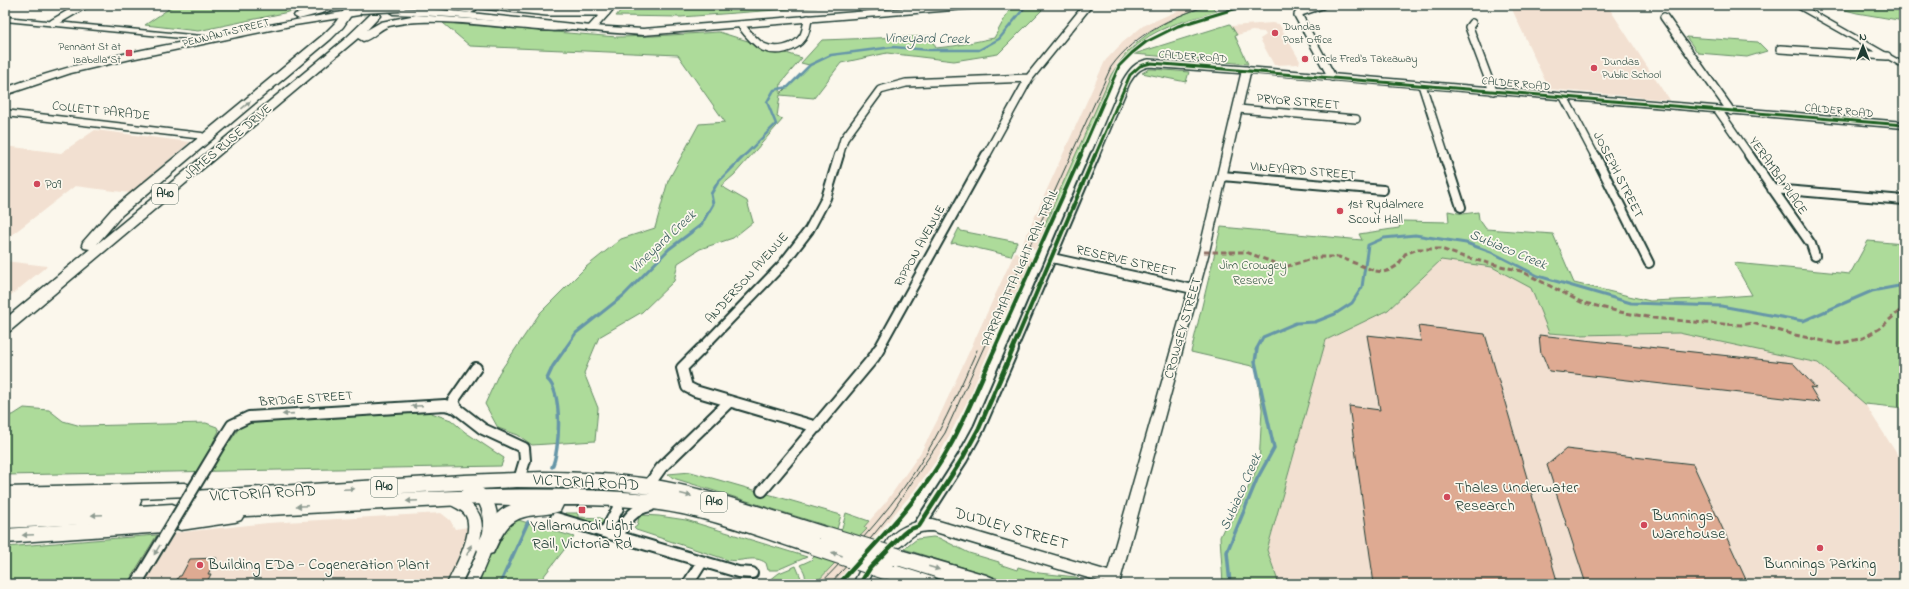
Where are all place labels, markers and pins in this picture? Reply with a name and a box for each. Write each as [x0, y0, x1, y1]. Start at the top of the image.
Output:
place label: Dundas Post Office [1282, 19, 1332, 48]
marker: Dundas Post Office [1270, 28, 1280, 38]
place label: Pennant St at Isabella St [59, 39, 121, 68]
marker: Pennant St at Isabella St [124, 48, 134, 58]
place label: Uncle Fred's Takeaway [1313, 51, 1417, 68]
marker: Uncle Fred's Takeaway [1300, 54, 1310, 64]
place label: Dundas Public School [1601, 54, 1661, 83]
marker: Dundas Public School [1589, 63, 1599, 73]
place label: P09 [45, 175, 61, 194]
marker: P09 [32, 179, 42, 189]
place label: 1st Rydalmere Scout Hall [1348, 195, 1424, 229]
marker: 1st Rydalmere Scout Hall [1335, 206, 1345, 216]
place label: Thales Underwater Research [1455, 476, 1578, 518]
marker: Thales Underwater Research [1442, 492, 1452, 502]
place label: Bunnings Warehouse [1651, 504, 1726, 546]
marker: Yallamundi Light Rail, Victoria Rd [577, 505, 587, 515]
place label: Yallamundi Light Rail, Victoria Rd [530, 514, 634, 556]
marker: Bunnings Warehouse [1639, 520, 1649, 530]
marker: Bunnings Parking [1815, 543, 1825, 553]
place label: Bunnings Parking [1763, 552, 1876, 576]
place label: Building EDa - Cogeneration Plant [207, 553, 431, 577]
marker: Building EDa - Cogeneration Plant [195, 560, 205, 570]

